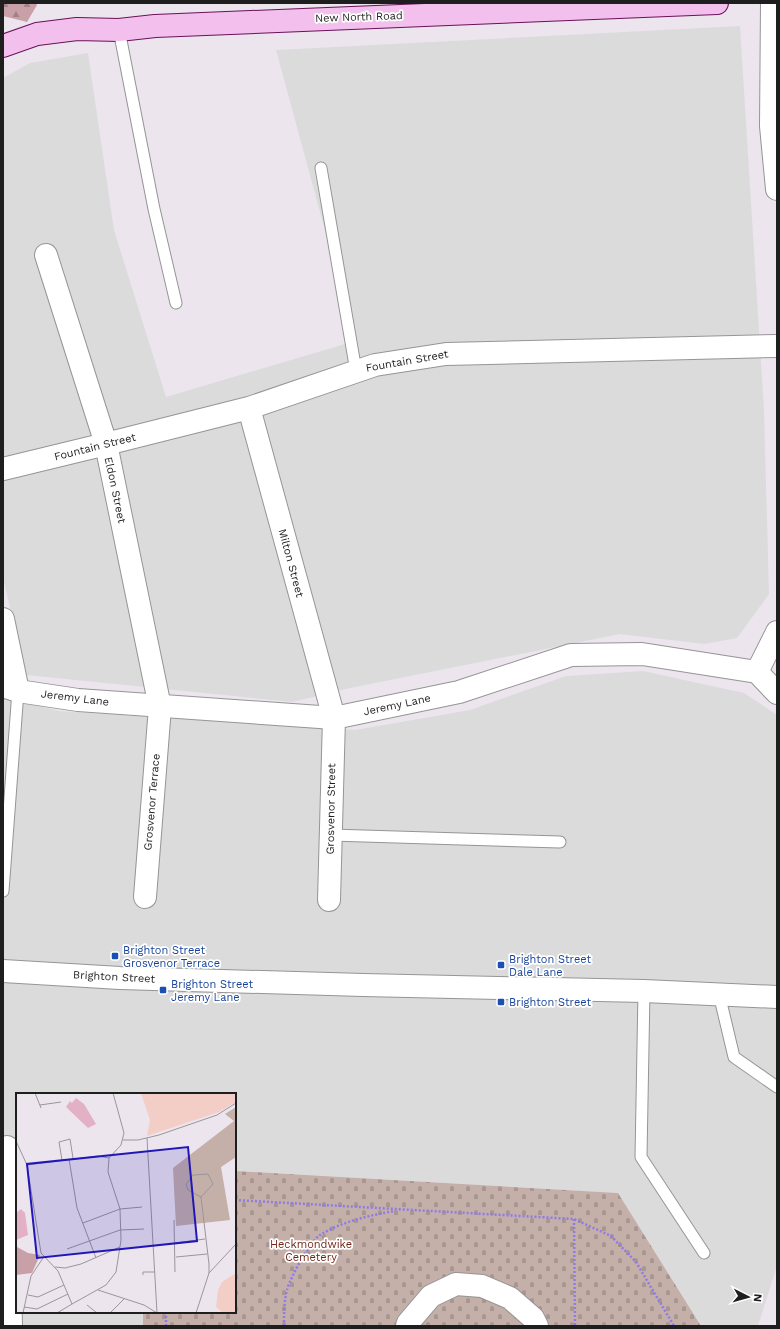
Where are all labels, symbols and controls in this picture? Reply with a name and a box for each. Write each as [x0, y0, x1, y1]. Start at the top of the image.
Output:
street label: New North Road [315, 9, 403, 25]
street label: Fountain Street [365, 347, 450, 375]
street label: Fountain Street [53, 430, 138, 463]
street label: Eldon Street [102, 456, 128, 525]
street label: Milton Street [276, 527, 306, 599]
street label: Jeremy Lane [40, 687, 110, 709]
street label: Jeremy Lane [362, 692, 432, 718]
street label: Grosvenor Terrace [141, 753, 163, 851]
street label: Grosvenor Street [324, 763, 338, 855]
place label: Brighton Street Grosvenor Terrace [123, 944, 220, 970]
marker: Brighton Street Grosvenor Terrace [110, 951, 120, 961]
place label: Brighton Street Dale Lane [509, 953, 591, 979]
marker: Brighton Street Dale Lane [496, 960, 506, 970]
street label: Brighton Street [73, 968, 156, 986]
place label: Brighton Street Jeremy Lane [171, 978, 253, 1004]
marker: Brighton Street Jeremy Lane [158, 985, 168, 995]
place label: Brighton Street [509, 996, 591, 1009]
marker: Brighton Street [496, 997, 506, 1007]
inset map [16, 1093, 236, 1313]
park label: Heckmondwike Cemetery [270, 1238, 352, 1264]
north arrow [728, 1277, 768, 1317]
text: N [751, 1293, 764, 1303]

